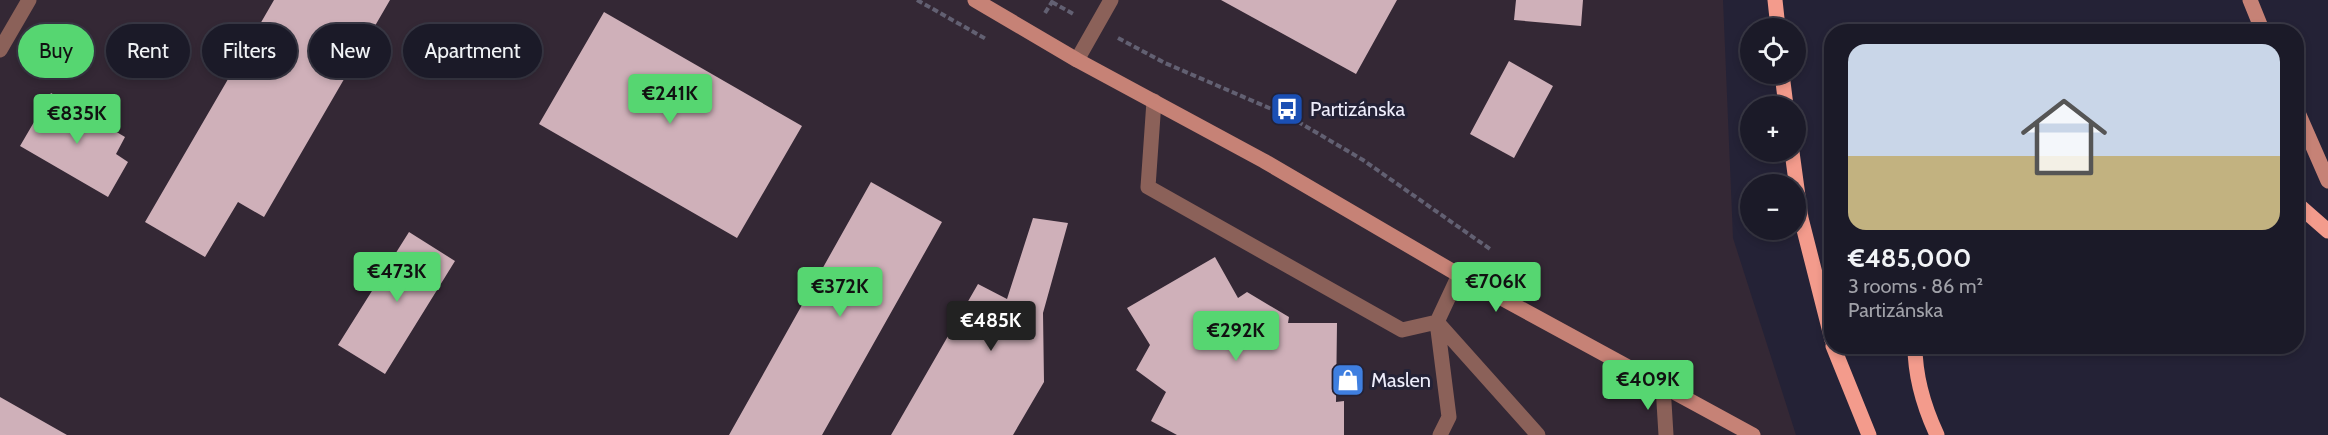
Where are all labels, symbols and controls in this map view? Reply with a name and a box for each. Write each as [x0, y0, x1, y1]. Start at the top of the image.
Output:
map controls [1740, 18, 1806, 240]
button: locate [1740, 18, 1806, 84]
chip: Buy [18, 24, 94, 78]
chip: Rent [106, 24, 190, 78]
chip: Filters [202, 24, 297, 78]
chip: New [309, 24, 391, 78]
chip: Apartment [403, 24, 542, 78]
pin: €241K [628, 74, 712, 125]
text: €241K [642, 81, 698, 105]
icon: home [2010, 83, 2118, 191]
bus stop icon: Partizánska [1269, 91, 1305, 127]
pin: €835K [35, 94, 119, 145]
button: + [1740, 96, 1806, 162]
place label: Partizánska [1310, 97, 1405, 121]
text: €835K [48, 101, 106, 125]
button: − [1740, 174, 1806, 240]
text: €485,000 [1848, 242, 1971, 274]
pin: €473K [355, 252, 439, 303]
text: €473K [368, 259, 426, 283]
pin: €706K [1454, 262, 1538, 313]
pin: €372K [798, 267, 882, 318]
text: €706K [1466, 269, 1526, 293]
text: €372K [812, 274, 868, 298]
text: 3 rooms · 86 m² [1848, 274, 1983, 298]
text: Partizánska [1848, 298, 1943, 322]
pin: €485K [949, 301, 1033, 352]
text: €485K [961, 308, 1021, 332]
pin: €292K [1194, 311, 1278, 362]
text: €292K [1207, 318, 1265, 342]
pin: €409K [1606, 360, 1690, 411]
shop icon: Maslen [1330, 362, 1366, 398]
text: €409K [1616, 367, 1680, 391]
place label: Maslen [1371, 368, 1431, 392]

